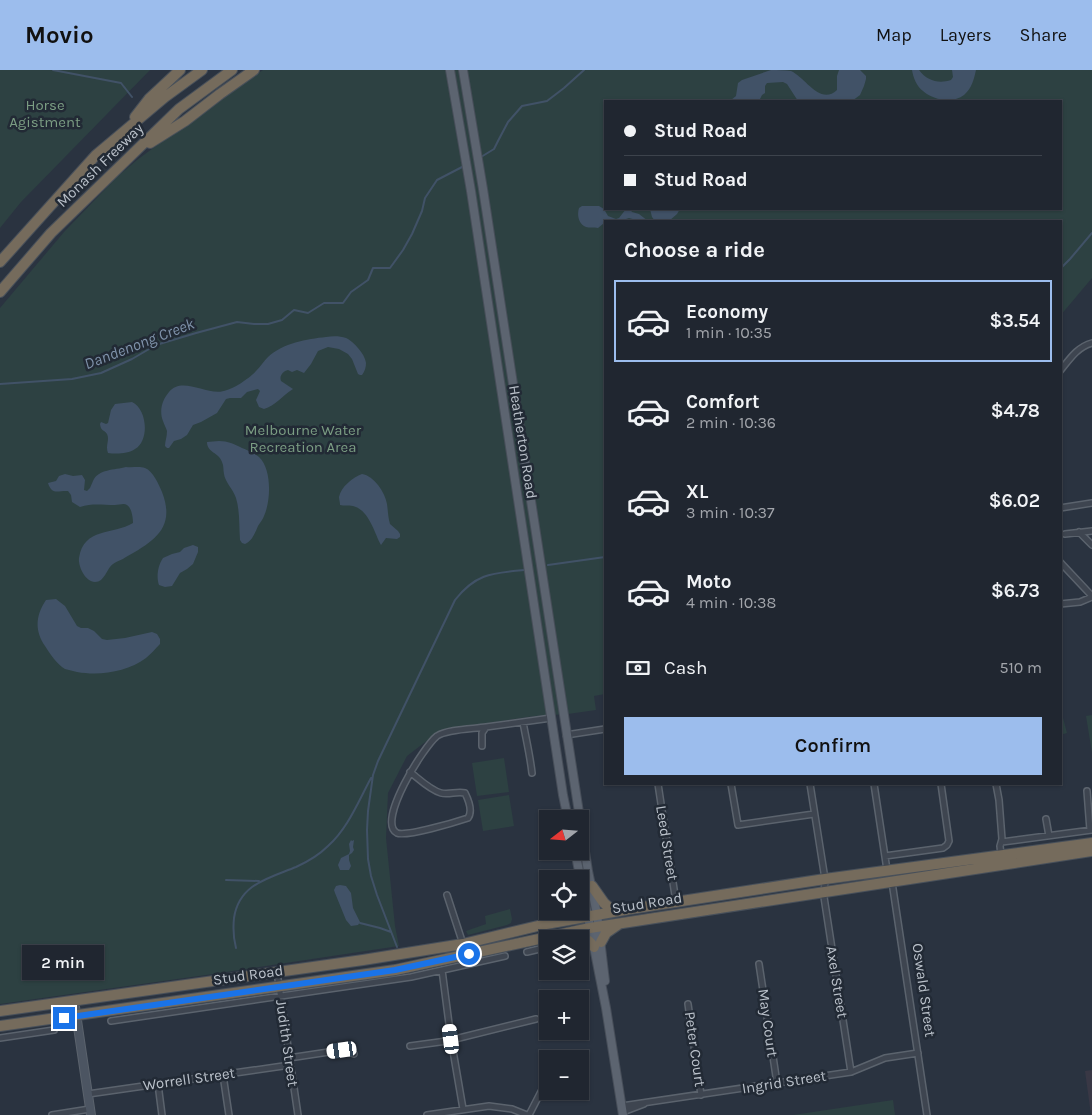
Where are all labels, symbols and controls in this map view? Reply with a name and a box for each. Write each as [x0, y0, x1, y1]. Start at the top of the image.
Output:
text: Movio [25, 21, 94, 49]
text: Map [876, 24, 912, 46]
text: Layers [940, 24, 992, 46]
text: Share [1020, 24, 1067, 46]
park label: Horse Agistment [9, 96, 81, 131]
street label: Monash Freeway [53, 119, 147, 211]
text: Stud Road [654, 120, 748, 142]
text: Stud Road [654, 169, 748, 191]
text: Choose a ride [624, 237, 765, 263]
icon: car [626, 299, 671, 344]
text: Economy [686, 301, 768, 323]
text: $3.54 [990, 310, 1040, 332]
water label: Dandenong Creek [81, 313, 198, 373]
text: 1 min · 10:35 [686, 323, 772, 342]
street label: Heatherton Road [505, 384, 541, 500]
icon: car [626, 389, 671, 434]
text: Comfort [686, 391, 760, 413]
text: $4.78 [991, 400, 1040, 422]
text: 2 min · 10:36 [686, 413, 776, 432]
park label: Melbourne Water Recreation Area [245, 421, 362, 456]
icon: car [626, 479, 671, 524]
text: XL [686, 481, 708, 503]
text: $6.02 [989, 490, 1040, 512]
text: 3 min · 10:37 [686, 503, 775, 522]
icon: car [626, 569, 671, 614]
text: Moto [686, 571, 732, 593]
text: $6.73 [991, 580, 1040, 602]
text: 4 min · 10:38 [686, 593, 776, 612]
icon: cash [624, 654, 652, 682]
text: Cash [664, 657, 708, 679]
text: 510 m [999, 658, 1042, 677]
button: Confirm [624, 717, 1042, 775]
street label: Leed Street [652, 804, 682, 882]
north arrow [539, 810, 589, 860]
map controls [539, 810, 589, 1100]
button: locate [539, 870, 589, 920]
street label: Stud Road [611, 889, 683, 917]
button: layers [539, 930, 589, 980]
street label: Oswald Street [909, 942, 940, 1038]
route start [458, 943, 480, 965]
street label: Axel Street [822, 945, 852, 1020]
callout: 2 min [23, 946, 105, 980]
text: 2 min [41, 953, 85, 972]
street label: Stud Road [212, 961, 284, 989]
street label: May Court [754, 988, 782, 1059]
button: + [539, 990, 589, 1040]
street label: Judith Street [272, 998, 302, 1088]
route end [53, 1007, 75, 1029]
street label: Peter Court [681, 1010, 709, 1088]
car [441, 1023, 460, 1055]
car [326, 1040, 357, 1060]
button: − [539, 1050, 589, 1100]
street label: Worrell Street [142, 1064, 237, 1094]
street label: Ingrid Street [740, 1066, 828, 1098]

